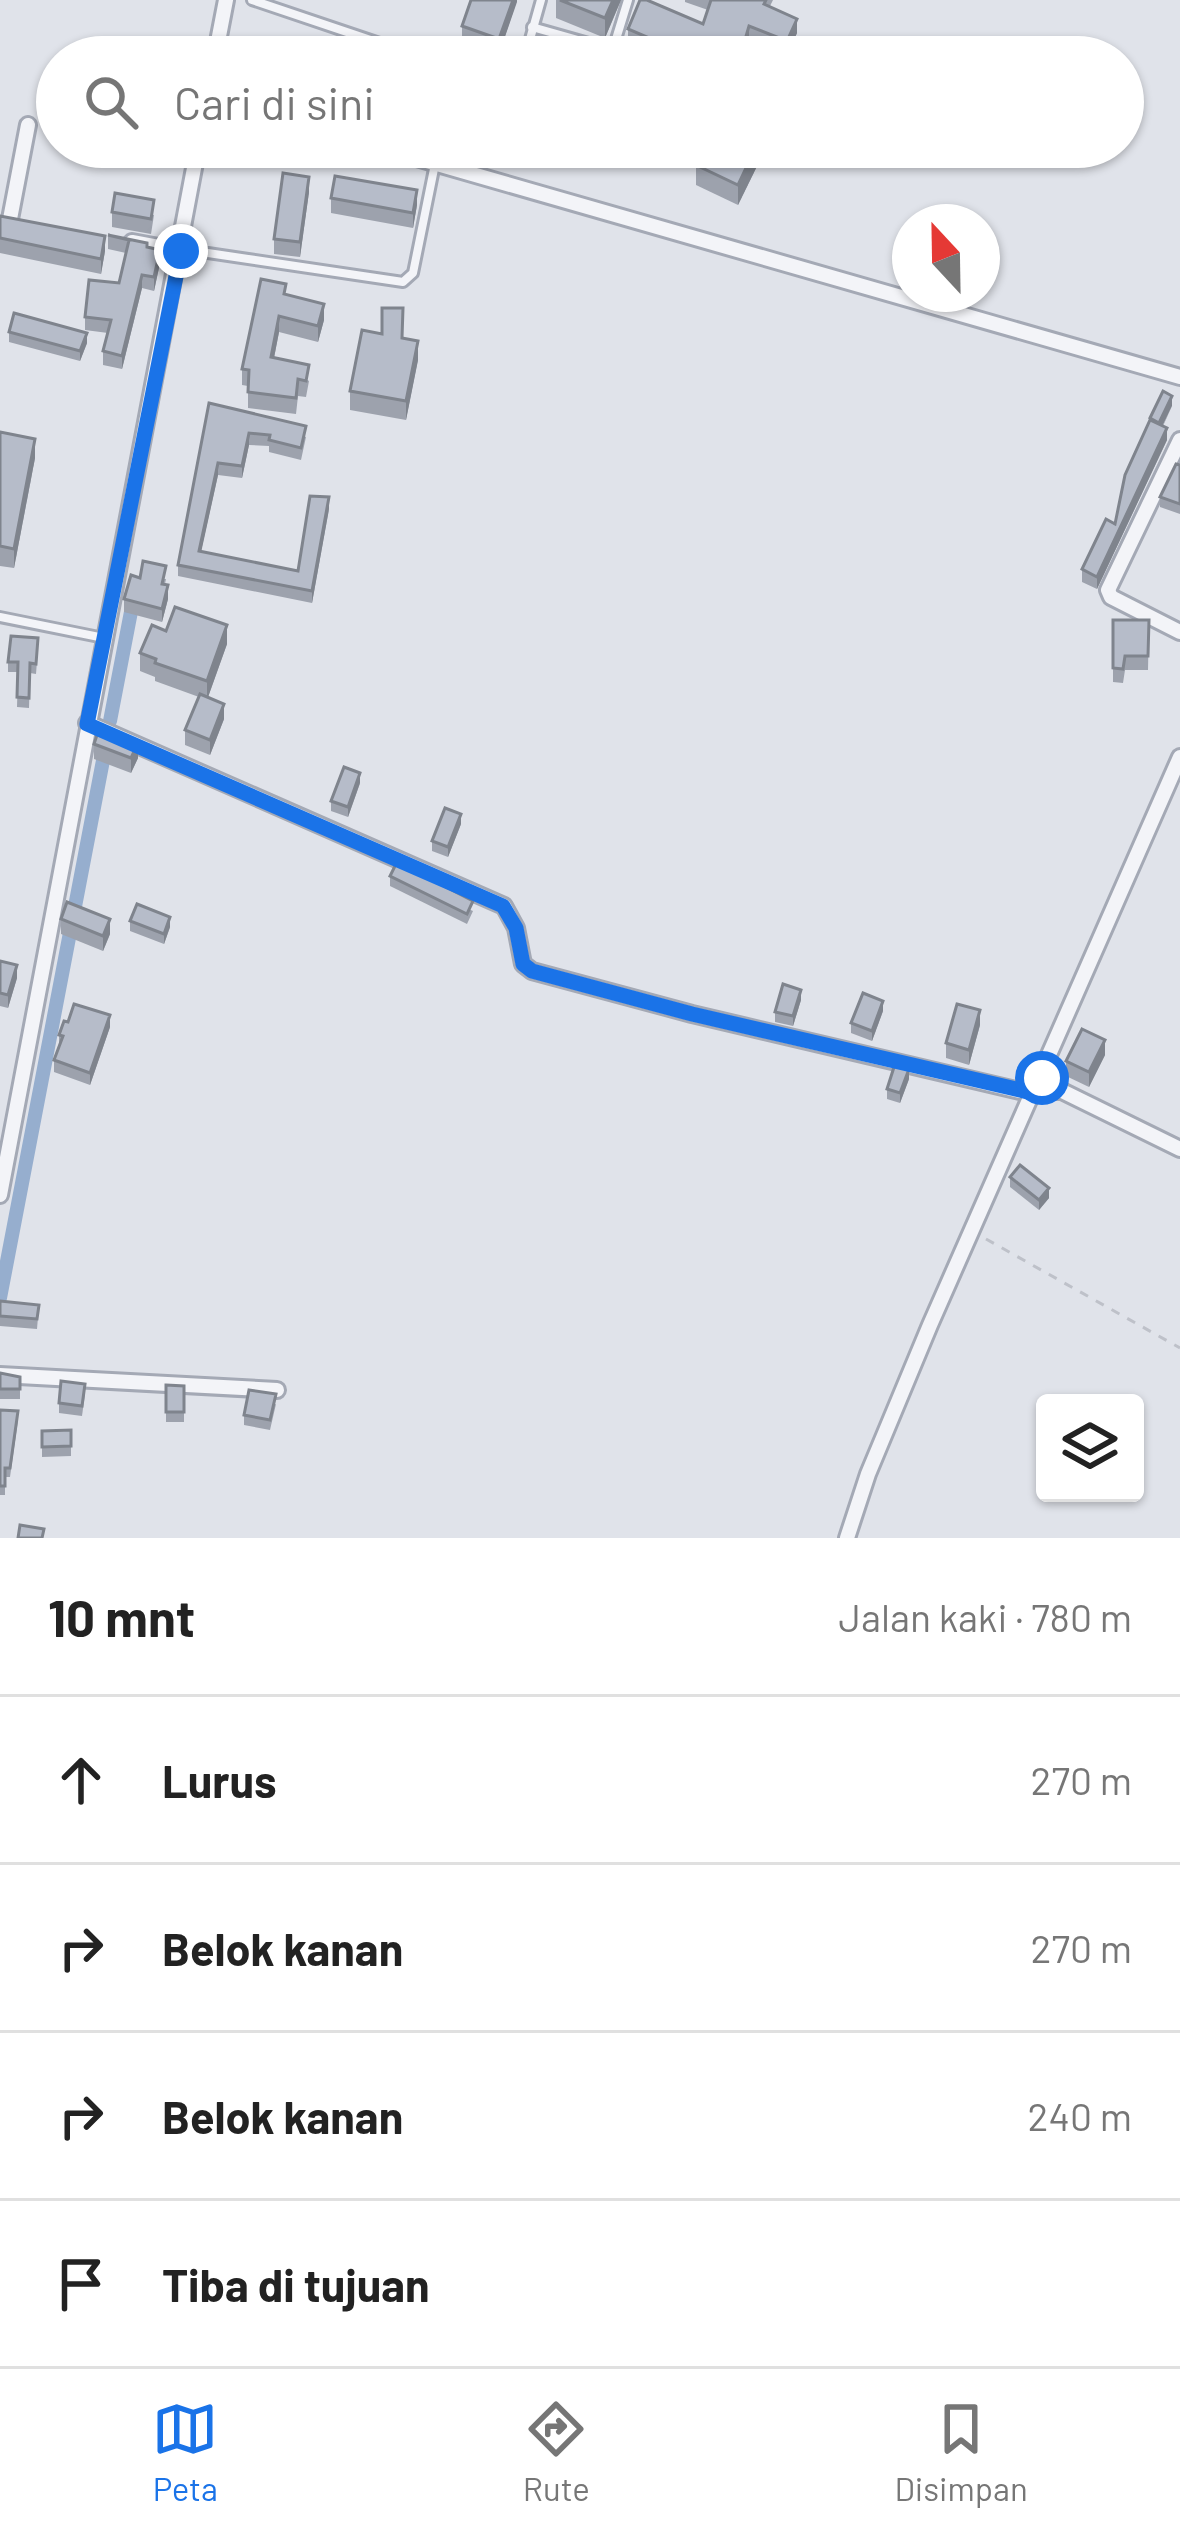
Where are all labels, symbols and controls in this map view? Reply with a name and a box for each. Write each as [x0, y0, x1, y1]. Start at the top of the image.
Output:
search box [36, 36, 1144, 168]
icon: search [78, 69, 144, 135]
text: Cari di sini [174, 75, 375, 129]
north arrow [892, 204, 1000, 312]
route end [154, 224, 208, 278]
route start [1015, 1051, 1069, 1105]
map controls [1036, 1394, 1144, 1502]
button: layers [1036, 1394, 1144, 1502]
text: 10 mnt [48, 1586, 195, 1647]
text: Jalan kaki · 780 m [839, 1593, 1132, 1640]
icon: ahead [48, 1747, 114, 1813]
text: Lurus [162, 1753, 277, 1807]
text: 270 m [1031, 1756, 1132, 1803]
icon: right [48, 1915, 114, 1981]
text: Belok kanan [162, 1921, 403, 1975]
text: 270 m [1031, 1924, 1132, 1971]
icon: right [48, 2083, 114, 2149]
text: Belok kanan [162, 2089, 403, 2143]
text: 240 m [1028, 2092, 1132, 2139]
icon: arrive [48, 2251, 114, 2317]
text: Tiba di tujuan [162, 2257, 430, 2311]
tab: Peta [152, 2396, 218, 2508]
tab: Rute [523, 2396, 590, 2508]
tab: Disimpan [894, 2396, 1028, 2508]

